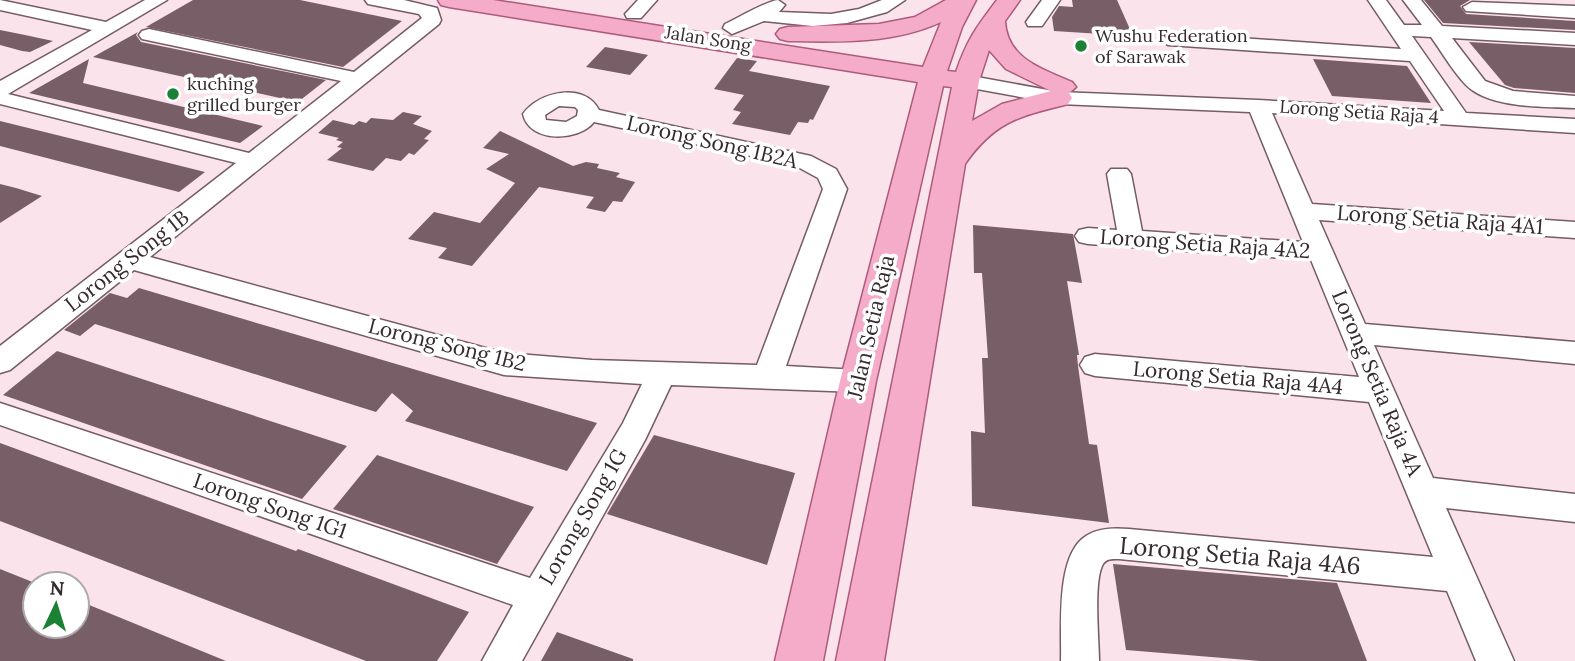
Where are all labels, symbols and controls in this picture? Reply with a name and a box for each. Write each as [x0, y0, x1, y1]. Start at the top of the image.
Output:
street label: Jalan Song [662, 20, 754, 57]
place label: Wushu Federation of Sarawak [1095, 24, 1248, 68]
marker: Wushu Federation of Sarawak [1073, 38, 1089, 54]
place label: kuching grilled burger [187, 72, 301, 116]
marker: kuching grilled burger [165, 86, 181, 102]
street label: Lorong Setia Raja 4 [1279, 94, 1440, 129]
street label: Lorong Song 1B2A [624, 109, 801, 175]
street label: Lorong Setia Raja 4A1 [1336, 199, 1544, 240]
street label: Lorong Song 1B [59, 204, 194, 318]
street label: Lorong Setia Raja 4A2 [1099, 223, 1311, 264]
street label: Jalan Setia Raja [841, 252, 900, 403]
street label: Lorong Setia Raja 4A [1326, 286, 1429, 481]
street label: Lorong Song 1B2 [365, 312, 529, 377]
street label: Lorong Setia Raja 4A4 [1132, 355, 1344, 400]
street label: Lorong Song 1G [533, 444, 633, 590]
street label: Lorong Song 1G1 [190, 467, 351, 544]
street label: Lorong Setia Raja 4A6 [1118, 530, 1362, 581]
north arrow [21, 570, 91, 640]
text: N [49, 576, 66, 601]

